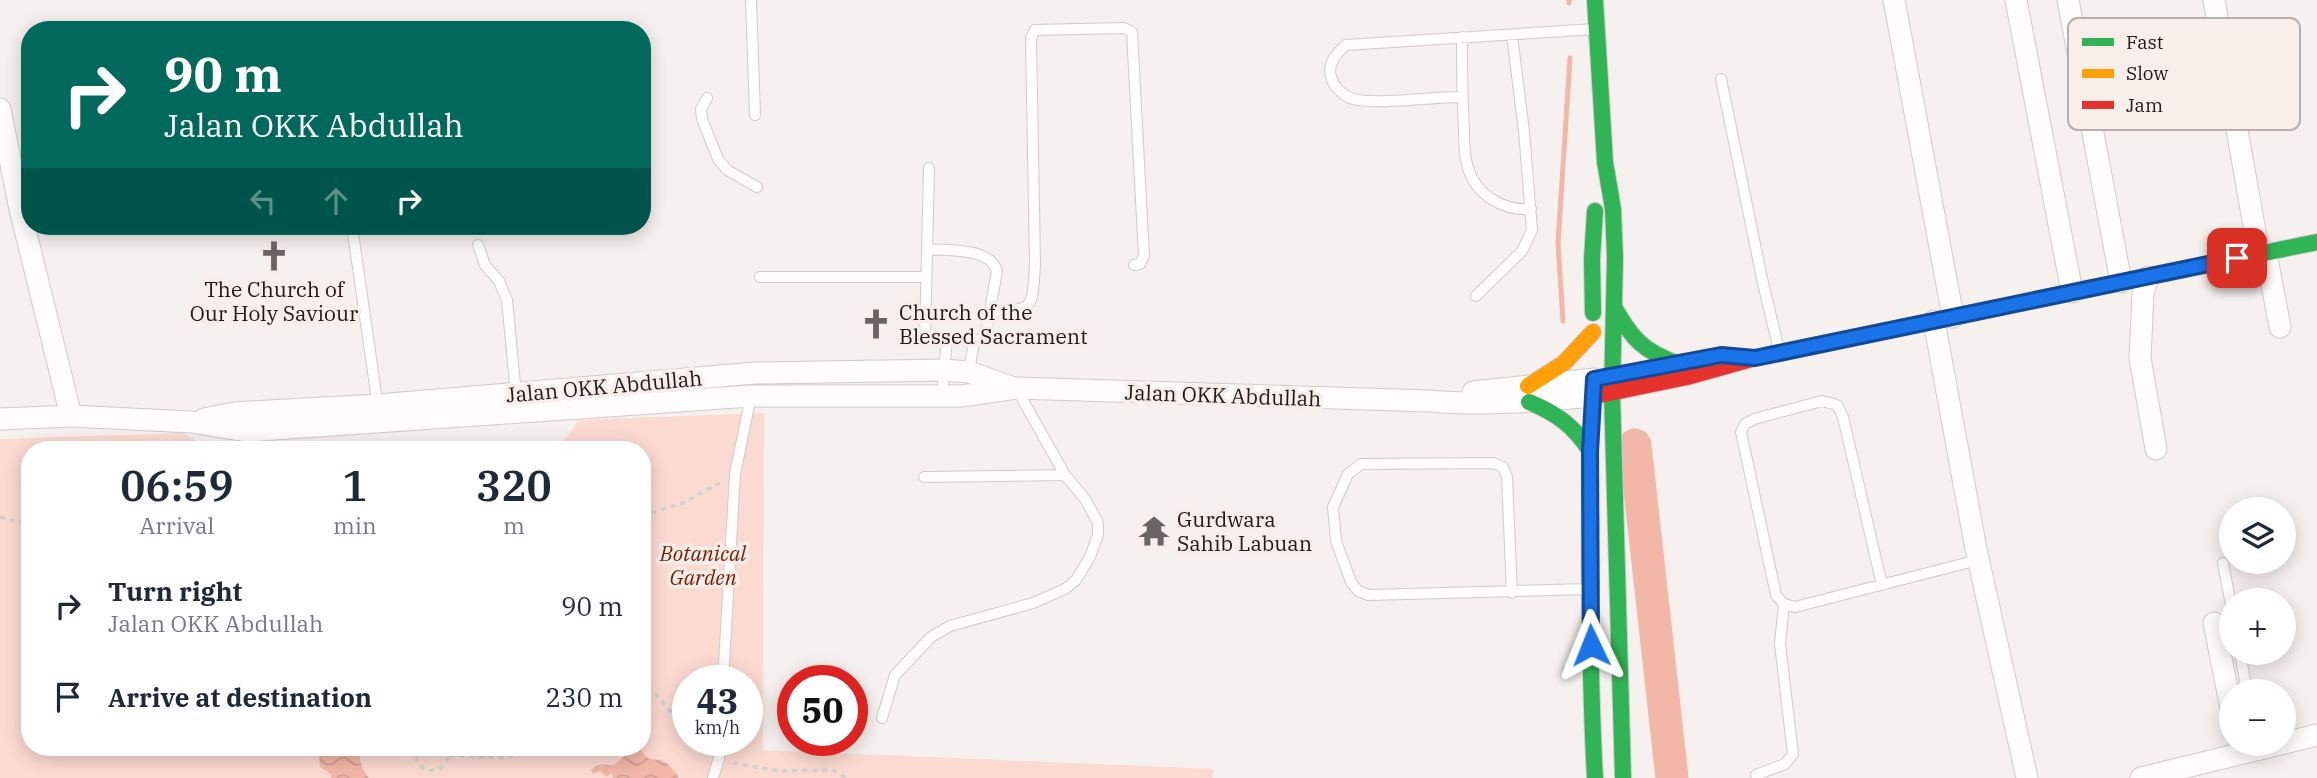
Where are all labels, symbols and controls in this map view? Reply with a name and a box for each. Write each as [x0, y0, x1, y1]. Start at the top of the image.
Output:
legend [2068, 18, 2300, 130]
text: Fast [2126, 30, 2164, 54]
text: 90 m [164, 42, 282, 105]
icon: right [49, 49, 140, 140]
text: Slow [2126, 61, 2168, 85]
text: Jam [2126, 93, 2163, 117]
text: Jalan OKK Abdullah [164, 104, 464, 146]
icon: left [244, 182, 282, 220]
icon: ahead [317, 182, 355, 220]
icon: right [390, 182, 428, 220]
pin [2207, 228, 2267, 288]
church icon: The Church of Our Holy Saviour [257, 239, 291, 273]
icon: arrive [2218, 239, 2256, 277]
place label: The Church of Our Holy Saviour [190, 275, 359, 327]
place label: Church of the Blessed Sacrament [899, 298, 1088, 350]
church icon: Church of the Blessed Sacrament [859, 307, 893, 341]
street label: Jalan OKK Abdullah [505, 363, 703, 409]
street label: Jalan OKK Abdullah [1124, 378, 1322, 412]
text: 06:59 [120, 458, 234, 513]
text: 1 [342, 458, 367, 513]
text: 320 [476, 458, 552, 513]
map controls [2219, 497, 2296, 756]
button: layers [2219, 497, 2296, 574]
place label: Gurdwara Sahib Labuan [1177, 505, 1312, 557]
text: Arrival [140, 510, 214, 540]
text: min [333, 510, 377, 540]
text: m [503, 510, 525, 540]
temple icon: Gurdwara Sahib Labuan [1137, 514, 1171, 548]
park label: Botanical Garden [659, 539, 747, 591]
text: Turn right [108, 574, 242, 608]
icon: right [49, 587, 87, 625]
button: + [2219, 588, 2296, 665]
text: 90 m [561, 589, 623, 623]
text: Jalan OKK Abdullah [108, 608, 323, 638]
position arrow [1554, 608, 1628, 682]
speed limit sign: 50 [777, 665, 868, 756]
icon: arrive [49, 678, 87, 716]
text: 43 [696, 678, 739, 724]
button: − [2219, 679, 2296, 756]
text: Arrive at destination [108, 680, 372, 714]
text: 230 m [545, 680, 623, 714]
text: km/h [695, 716, 740, 739]

